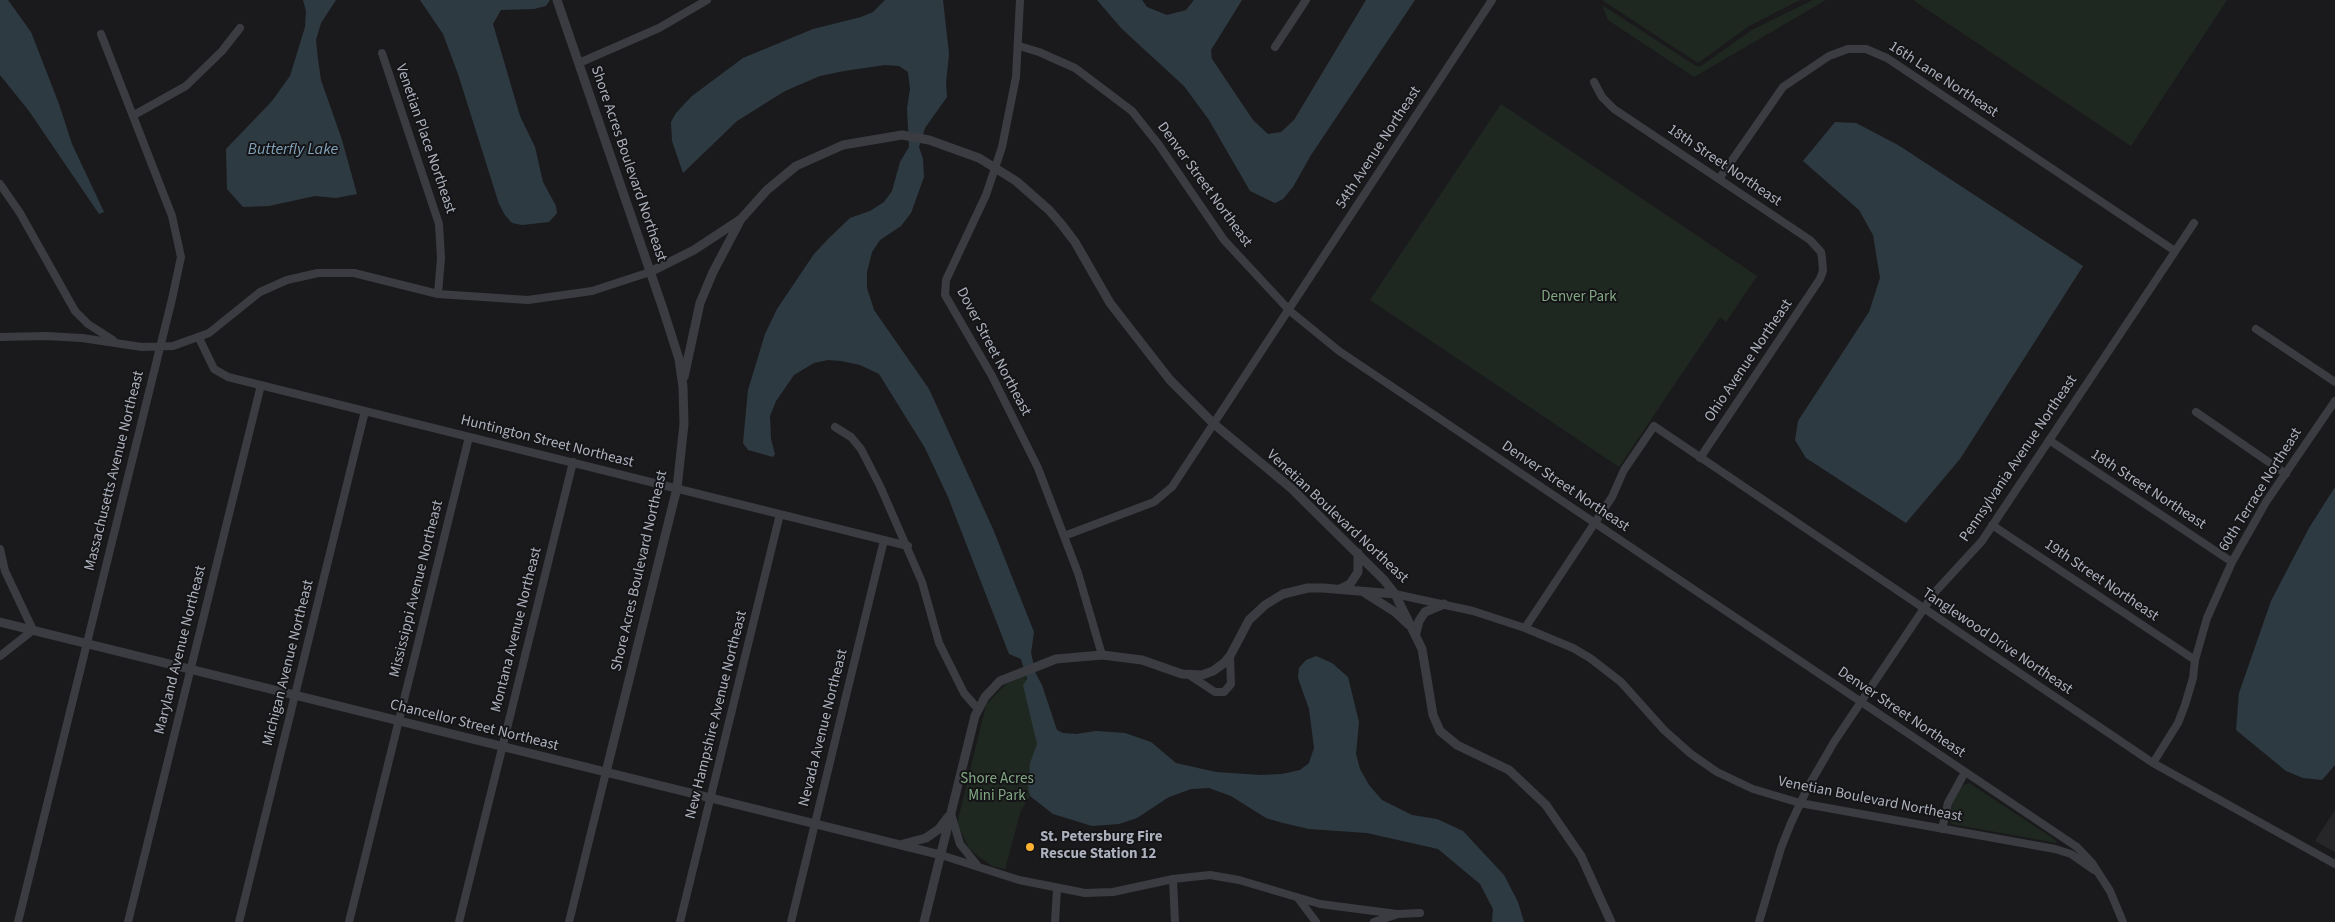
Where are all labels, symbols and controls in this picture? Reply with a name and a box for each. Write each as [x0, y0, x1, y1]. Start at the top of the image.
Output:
street label: 16th Lane Northeast [1885, 38, 2001, 122]
street label: Venetian Place Northeast [391, 62, 459, 216]
street label: Shore Acres Boulevard Northeast [586, 64, 670, 264]
street label: 54th Avenue Northeast [1333, 83, 1425, 213]
street label: Denver Street Northeast [1153, 119, 1255, 251]
street label: 18th Street Northeast [1663, 121, 1785, 211]
water label: Butterfly Lake [248, 140, 338, 160]
street label: Dover Street Northeast [952, 285, 1034, 419]
park label: Denver Park [1541, 289, 1617, 307]
street label: Ohio Avenue Northeast [1701, 296, 1797, 426]
street label: Massachusetts Avenue Northeast [81, 369, 149, 573]
street label: Pennsylvania Avenue Northeast [1956, 372, 2082, 546]
street label: Huntington Street Northeast [459, 412, 635, 472]
street label: 60th Terrace Northeast [2216, 425, 2306, 555]
street label: Denver Street Northeast [1498, 438, 1632, 536]
street label: 18th Street Northeast [2087, 446, 2209, 534]
street label: Venetian Boulevard Northeast [1262, 447, 1412, 587]
street label: Shore Acres Boulevard Northeast [608, 469, 672, 673]
street label: Mississippi Avenue Northeast [386, 499, 448, 679]
street label: 19th Street Northeast [2040, 536, 2162, 626]
street label: Montana Avenue Northeast [488, 546, 546, 714]
street label: Maryland Avenue Northeast [151, 564, 211, 736]
street label: Michigan Avenue Northeast [260, 578, 318, 748]
street label: Tanglewood Drive Northeast [1918, 585, 2076, 699]
street label: New Hampshire Avenue Northeast [682, 609, 752, 821]
street label: Nevada Avenue Northeast [796, 647, 852, 809]
street label: Denver Street Northeast [1834, 664, 1968, 762]
street label: Chancellor Street Northeast [388, 696, 560, 756]
park label: Shore Acres Mini Park [960, 771, 1034, 806]
street label: Venetian Boulevard Northeast [1776, 773, 1964, 827]
place label: St. Petersburg Fire Rescue Station 12 [1040, 829, 1162, 864]
marker: St. Petersburg Fire Rescue Station 12 [1024, 841, 1036, 853]

